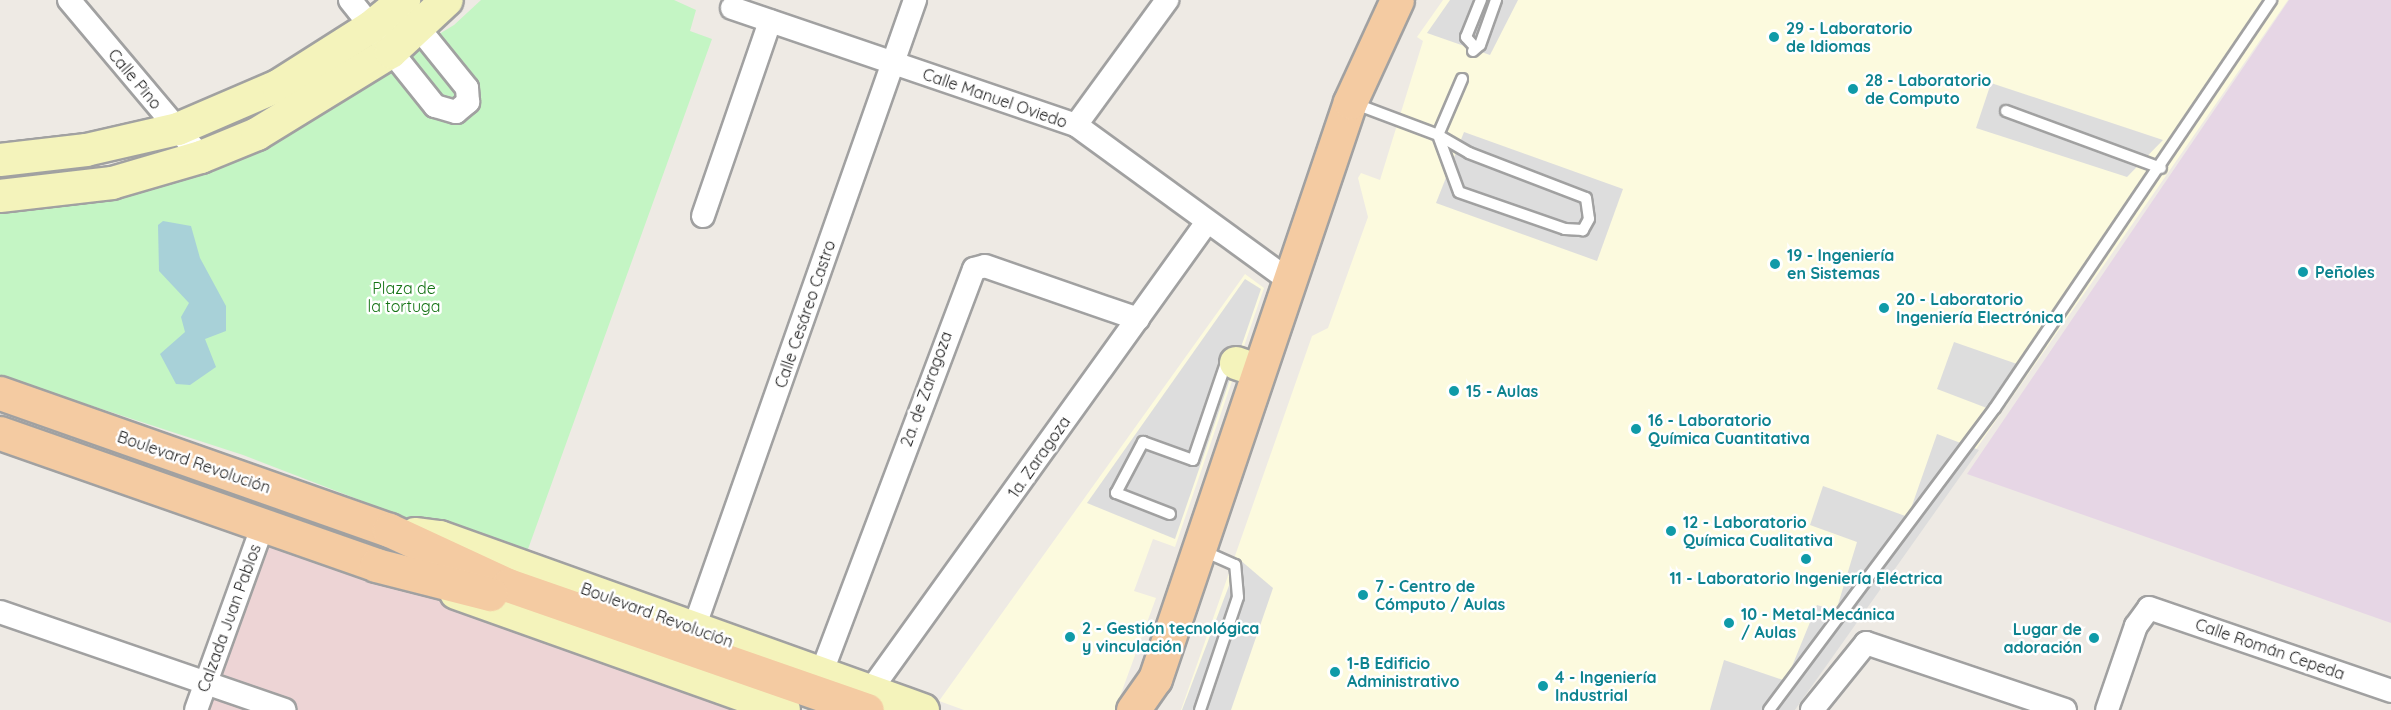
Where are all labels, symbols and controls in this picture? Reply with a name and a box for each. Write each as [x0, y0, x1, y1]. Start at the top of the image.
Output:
place label: 29 - Laboratorio de Idiomas [1786, 18, 1913, 56]
marker: 29 - Laboratorio de Idiomas [1767, 30, 1781, 44]
street label: Calle Pino [104, 45, 166, 113]
street label: Calle Manuel Oviedo [920, 64, 1070, 132]
place label: 28 - Laboratorio de Computo [1865, 70, 1991, 108]
marker: 28 - Laboratorio de Computo [1846, 82, 1860, 96]
street label: Calle Cesáreo Castro [771, 238, 839, 390]
place label: 19 - Ingeniería en Sistemas [1787, 245, 1894, 283]
marker: 19 - Ingeniería en Sistemas [1768, 257, 1782, 271]
place label: Peñoles [2315, 262, 2375, 282]
marker: Peñoles [2296, 265, 2310, 279]
park label: Plaza de la tortuga [368, 278, 440, 316]
place label: 20 - Laboratorio Ingeniería Electrónica [1896, 289, 2063, 327]
marker: 20 - Laboratorio Ingeniería Electrónica [1877, 301, 1891, 315]
street label: 2a. de Zaragoza [896, 329, 956, 449]
place label: 15 - Aulas [1466, 381, 1538, 401]
marker: 15 - Aulas [1447, 384, 1461, 398]
place label: 16 - Laboratorio Química Cuantitativa [1648, 410, 1810, 448]
street label: 1a. Zaragoza [1004, 413, 1074, 501]
marker: 16 - Laboratorio Química Cuantitativa [1629, 422, 1643, 436]
street label: Boulevard Revolución [115, 427, 273, 497]
place label: 12 - Laboratorio Química Cualitativa [1683, 512, 1833, 550]
marker: 12 - Laboratorio Química Cualitativa [1664, 524, 1678, 538]
street label: Calzada Juan Pablos [193, 541, 265, 695]
marker: 11 - Laboratorio Ingeniería Eléctrica [1799, 552, 1813, 566]
place label: 11 - Laboratorio Ingeniería Eléctrica [1669, 568, 1943, 588]
place label: 7 - Centro de Cómputo / Aulas [1375, 576, 1505, 614]
street label: Boulevard Revolución [578, 579, 736, 651]
marker: 7 - Centro de Cómputo / Aulas [1356, 588, 1370, 602]
place label: 10 - Metal-Mecánica / Aulas [1741, 604, 1895, 642]
street label: Calle Román Cepeda [2193, 614, 2347, 684]
marker: 10 - Metal-Mecánica / Aulas [1722, 616, 1736, 630]
place label: 2 - Gestión tecnológica y vinculación [1082, 618, 1259, 656]
place label: Lugar de adoración [2004, 619, 2082, 657]
marker: 2 - Gestión tecnológica y vinculación [1063, 630, 1077, 644]
marker: Lugar de adoración [2087, 631, 2101, 645]
place label: 1-B Edificio Administrativo [1347, 653, 1459, 691]
marker: 1-B Edificio Administrativo [1328, 665, 1342, 679]
place label: 4 - Ingeniería Industrial [1555, 667, 1656, 705]
marker: 4 - Ingeniería Industrial [1536, 679, 1550, 693]

